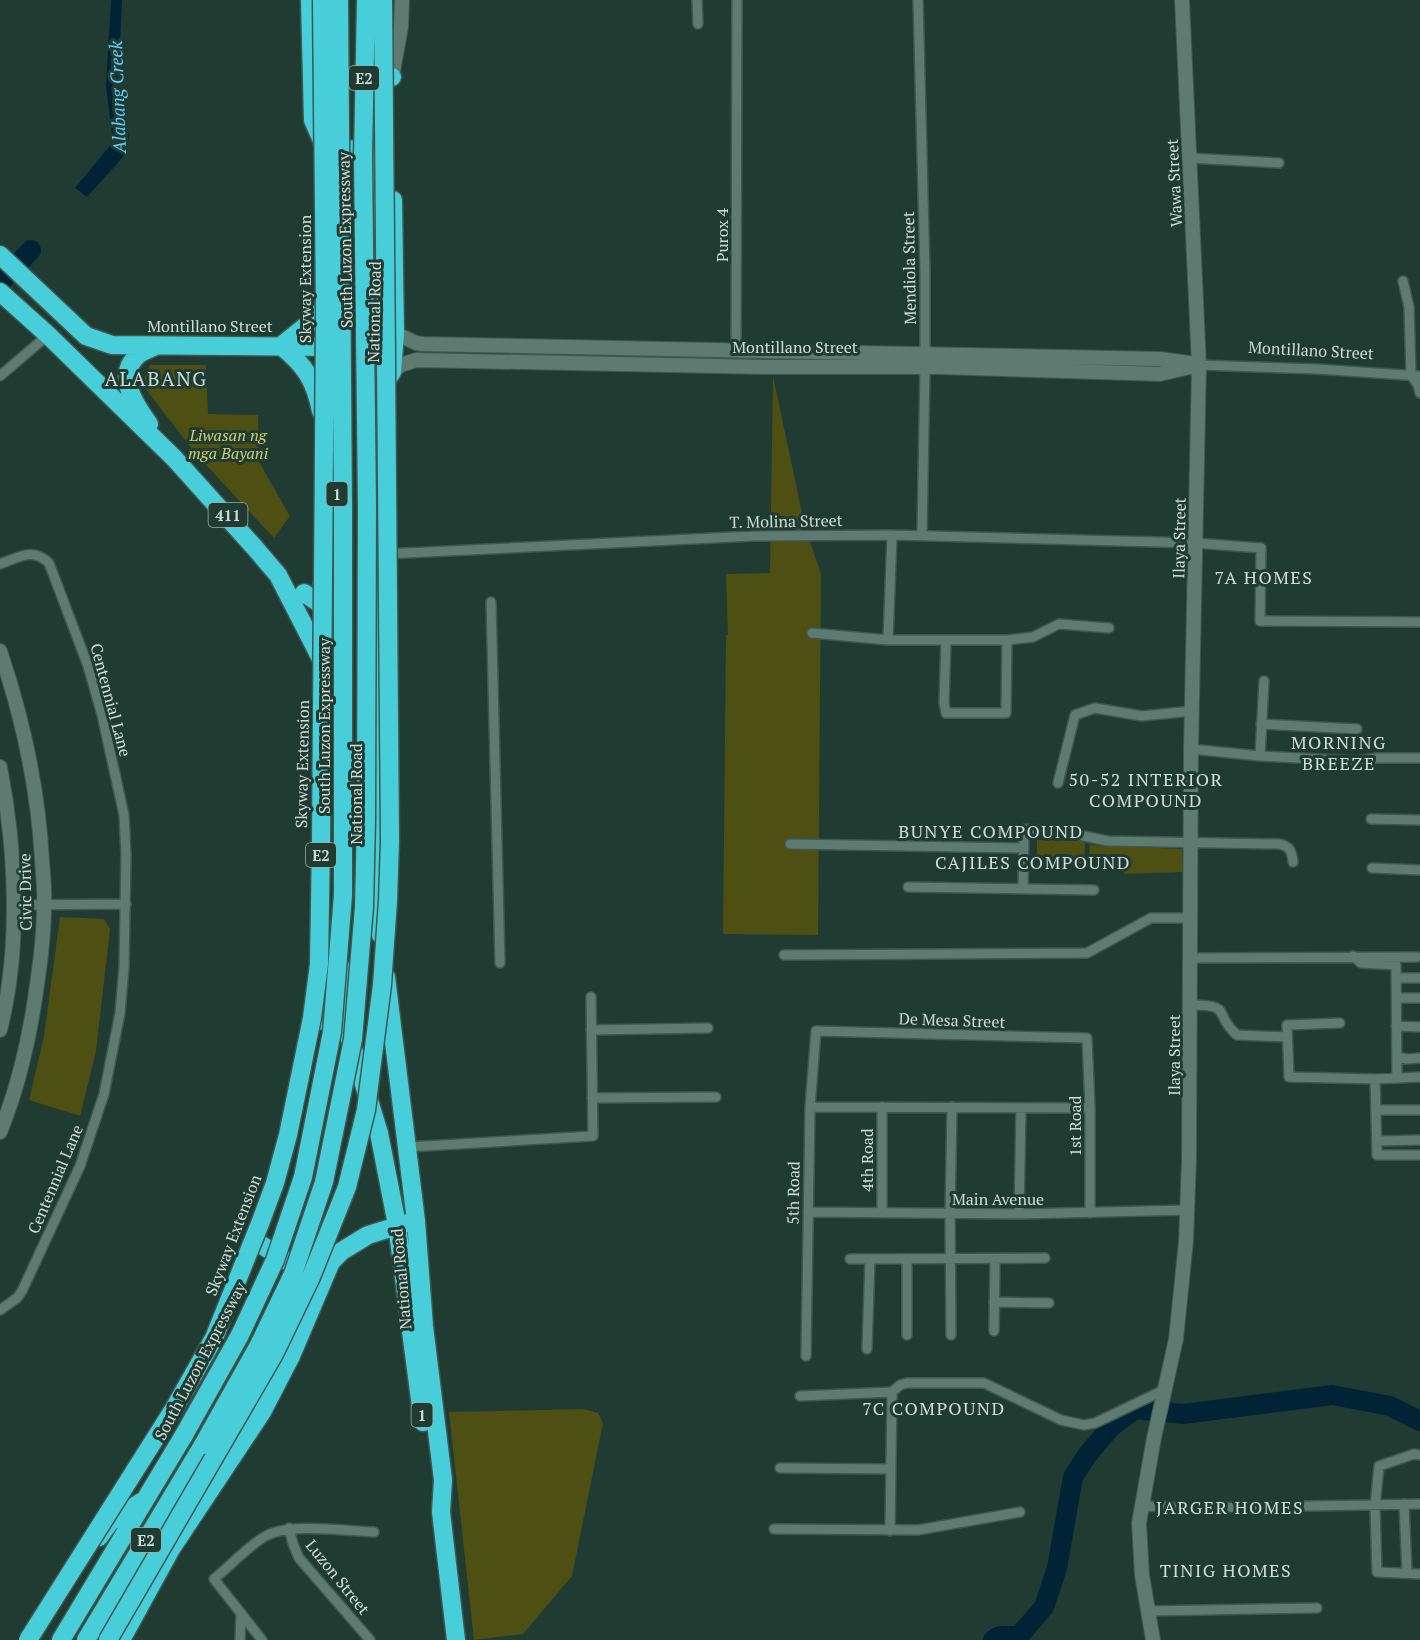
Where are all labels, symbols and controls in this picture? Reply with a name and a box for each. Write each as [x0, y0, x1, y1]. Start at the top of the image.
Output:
water label: Alabang Creek [103, 40, 131, 155]
road number: E2 [349, 66, 379, 90]
street label: Wawa Street [1161, 138, 1187, 228]
street label: South Luzon Expressway [332, 151, 358, 328]
street label: Purox 4 [711, 207, 733, 262]
street label: Mendiola Street [897, 211, 921, 325]
street label: Skyway Extension [294, 214, 316, 343]
street label: National Road [362, 261, 386, 363]
street label: Montillano Street [147, 315, 273, 337]
street label: Montillano Street [732, 336, 858, 358]
street label: Montillano Street [1248, 336, 1374, 364]
district label: ALABANG [104, 365, 208, 392]
park label: Liwasan ng mga Bayani [188, 424, 269, 464]
road number: 1 [326, 482, 348, 506]
street label: Ilaya Street [1167, 497, 1191, 579]
road number: 411 [208, 503, 248, 527]
street label: T. Molina Street [729, 509, 843, 533]
district label: 7A HOMES [1215, 565, 1313, 589]
street label: South Luzon Expressway [313, 637, 335, 814]
street label: Centennial Lane [85, 641, 137, 759]
street label: Skyway Extension [290, 699, 314, 828]
district label: MORNING BREEZE [1291, 730, 1387, 775]
street label: National Road [345, 743, 367, 845]
district label: 50-52 INTERIOR COMPOUND [1068, 767, 1224, 812]
district label: BUNYE COMPOUND [898, 819, 1084, 843]
road number: E2 [306, 843, 336, 867]
district label: CAJILES COMPOUND [935, 850, 1131, 874]
street label: Civic Drive [13, 853, 37, 931]
street label: De Mesa Street [898, 1007, 1006, 1033]
street label: Ilaya Street [1163, 1014, 1185, 1096]
street label: 1st Road [1064, 1095, 1086, 1156]
street label: Centennial Lane [22, 1121, 88, 1237]
street label: 4th Road [856, 1128, 878, 1192]
street label: 5th Road [781, 1161, 805, 1225]
street label: Skyway Extension [200, 1171, 266, 1299]
street label: Main Avenue [952, 1188, 1044, 1210]
street label: National Road [386, 1227, 416, 1330]
street label: South Luzon Expressway [149, 1277, 251, 1444]
district label: 7C COMPOUND [862, 1396, 1006, 1420]
road number: 1 [412, 1403, 432, 1427]
district label: JARGER HOMES [1156, 1495, 1304, 1519]
road number: E2 [131, 1528, 161, 1552]
street label: Luzon Street [301, 1535, 375, 1619]
district label: TINIG HOMES [1160, 1558, 1292, 1582]

